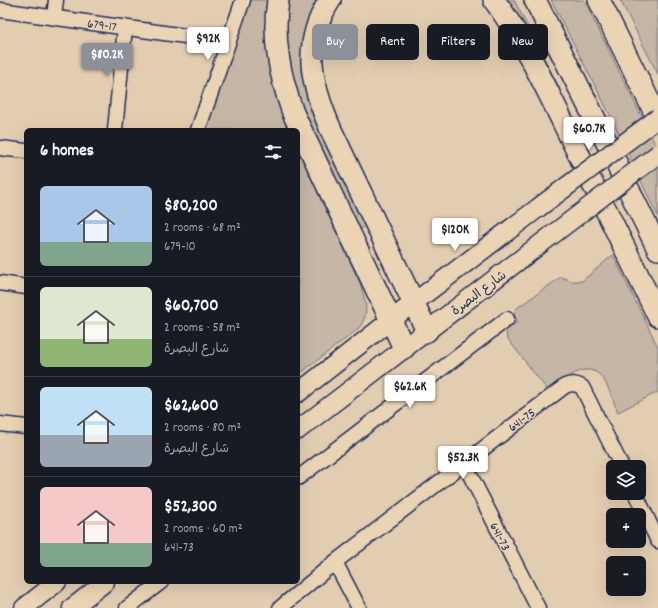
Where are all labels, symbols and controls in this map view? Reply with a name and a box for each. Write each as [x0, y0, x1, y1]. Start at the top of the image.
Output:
street label: 679-17 [86, 15, 118, 38]
chip: Buy [312, 24, 358, 60]
chip: Rent [366, 24, 419, 60]
chip: Filters [427, 24, 490, 60]
chip: New [498, 24, 548, 60]
pin: $92K [184, 27, 232, 61]
text: $92K [196, 30, 220, 49]
pin: $80.2K [74, 43, 140, 77]
text: $80.2K [91, 46, 123, 65]
pin: $60.7K [556, 117, 622, 151]
text: $60.7K [572, 120, 606, 139]
text: 6 homes [40, 140, 94, 164]
icon: filters [262, 141, 284, 163]
text: $80,200 [164, 195, 218, 219]
icon: home [72, 202, 120, 250]
pin: $120K [427, 218, 483, 252]
text: 2 rooms · 68 m² [164, 219, 241, 238]
text: $120K [441, 221, 469, 240]
text: 679-10 [164, 238, 196, 257]
street label: شارع البصرة [448, 267, 511, 321]
text: $60,700 [164, 295, 219, 319]
icon: home [72, 303, 120, 351]
text: 2 rooms · 58 m² [164, 319, 240, 338]
text: شارع البصرة [164, 340, 229, 359]
pin: $62.6K [377, 375, 443, 409]
text: $62.6K [393, 378, 427, 397]
text: $62,600 [164, 395, 218, 419]
icon: home [72, 403, 120, 451]
street label: 641-75 [505, 404, 540, 438]
text: 2 rooms · 80 m² [164, 419, 241, 438]
text: شارع البصرة [164, 440, 229, 459]
pin: $52.3K [430, 446, 496, 480]
text: $52.3K [447, 449, 479, 468]
map controls [606, 460, 646, 596]
button: layers [606, 460, 646, 500]
text: $52,300 [164, 496, 217, 520]
icon: home [72, 503, 120, 551]
button: + [606, 508, 646, 548]
text: 2 rooms · 60 m² [164, 520, 242, 539]
street label: 641-73 [484, 520, 514, 555]
text: 641-73 [164, 539, 194, 558]
button: − [606, 556, 646, 596]

